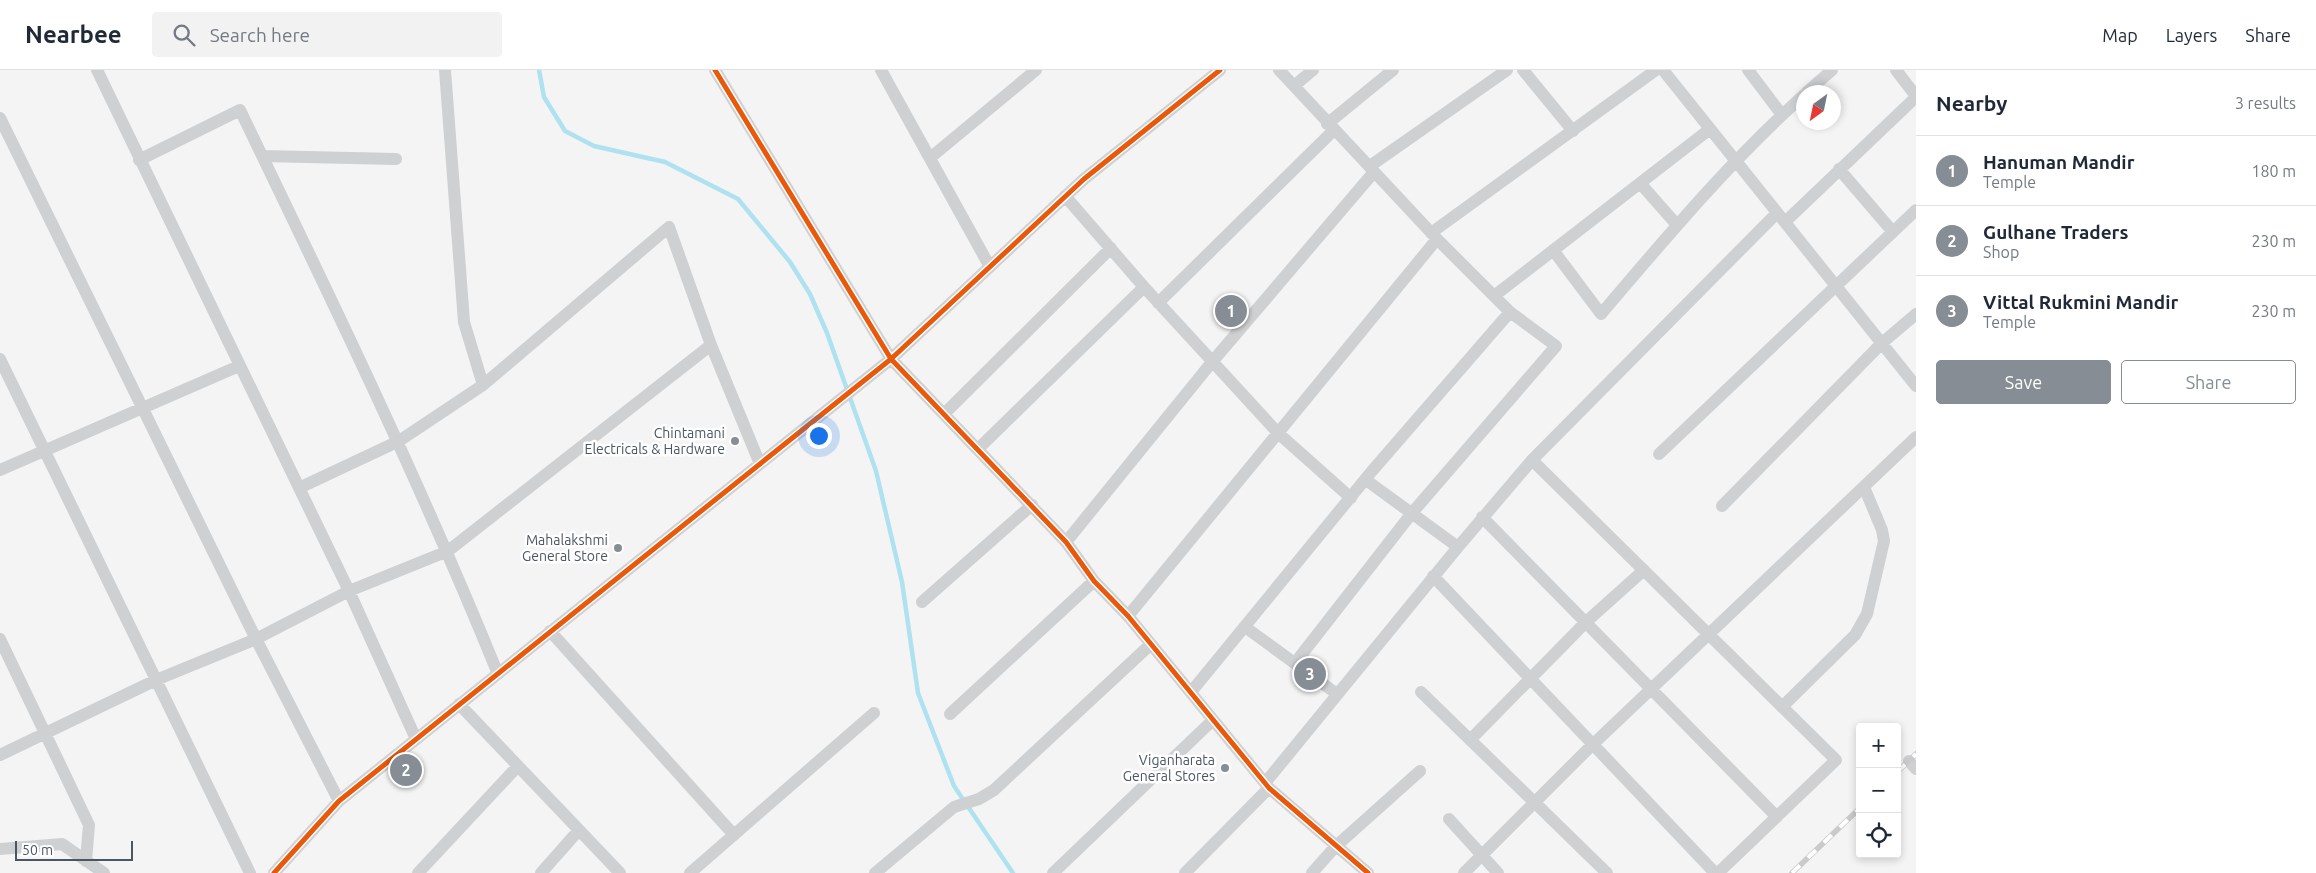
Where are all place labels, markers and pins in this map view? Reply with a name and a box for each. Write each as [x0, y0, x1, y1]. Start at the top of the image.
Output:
pin: 1 [1215, 292, 1247, 330]
place label: Chintamani Electricals & Hardware [585, 425, 725, 457]
marker: Chintamani Electricals & Hardware [729, 435, 741, 447]
place label: Mahalakshmi General Store [522, 532, 608, 564]
marker: Mahalakshmi General Store [612, 542, 624, 554]
pin: 3 [1294, 655, 1326, 693]
pin: 2 [390, 751, 422, 789]
place label: Viganharata General Stores [1123, 752, 1215, 784]
marker: Viganharata General Stores [1219, 762, 1231, 774]

